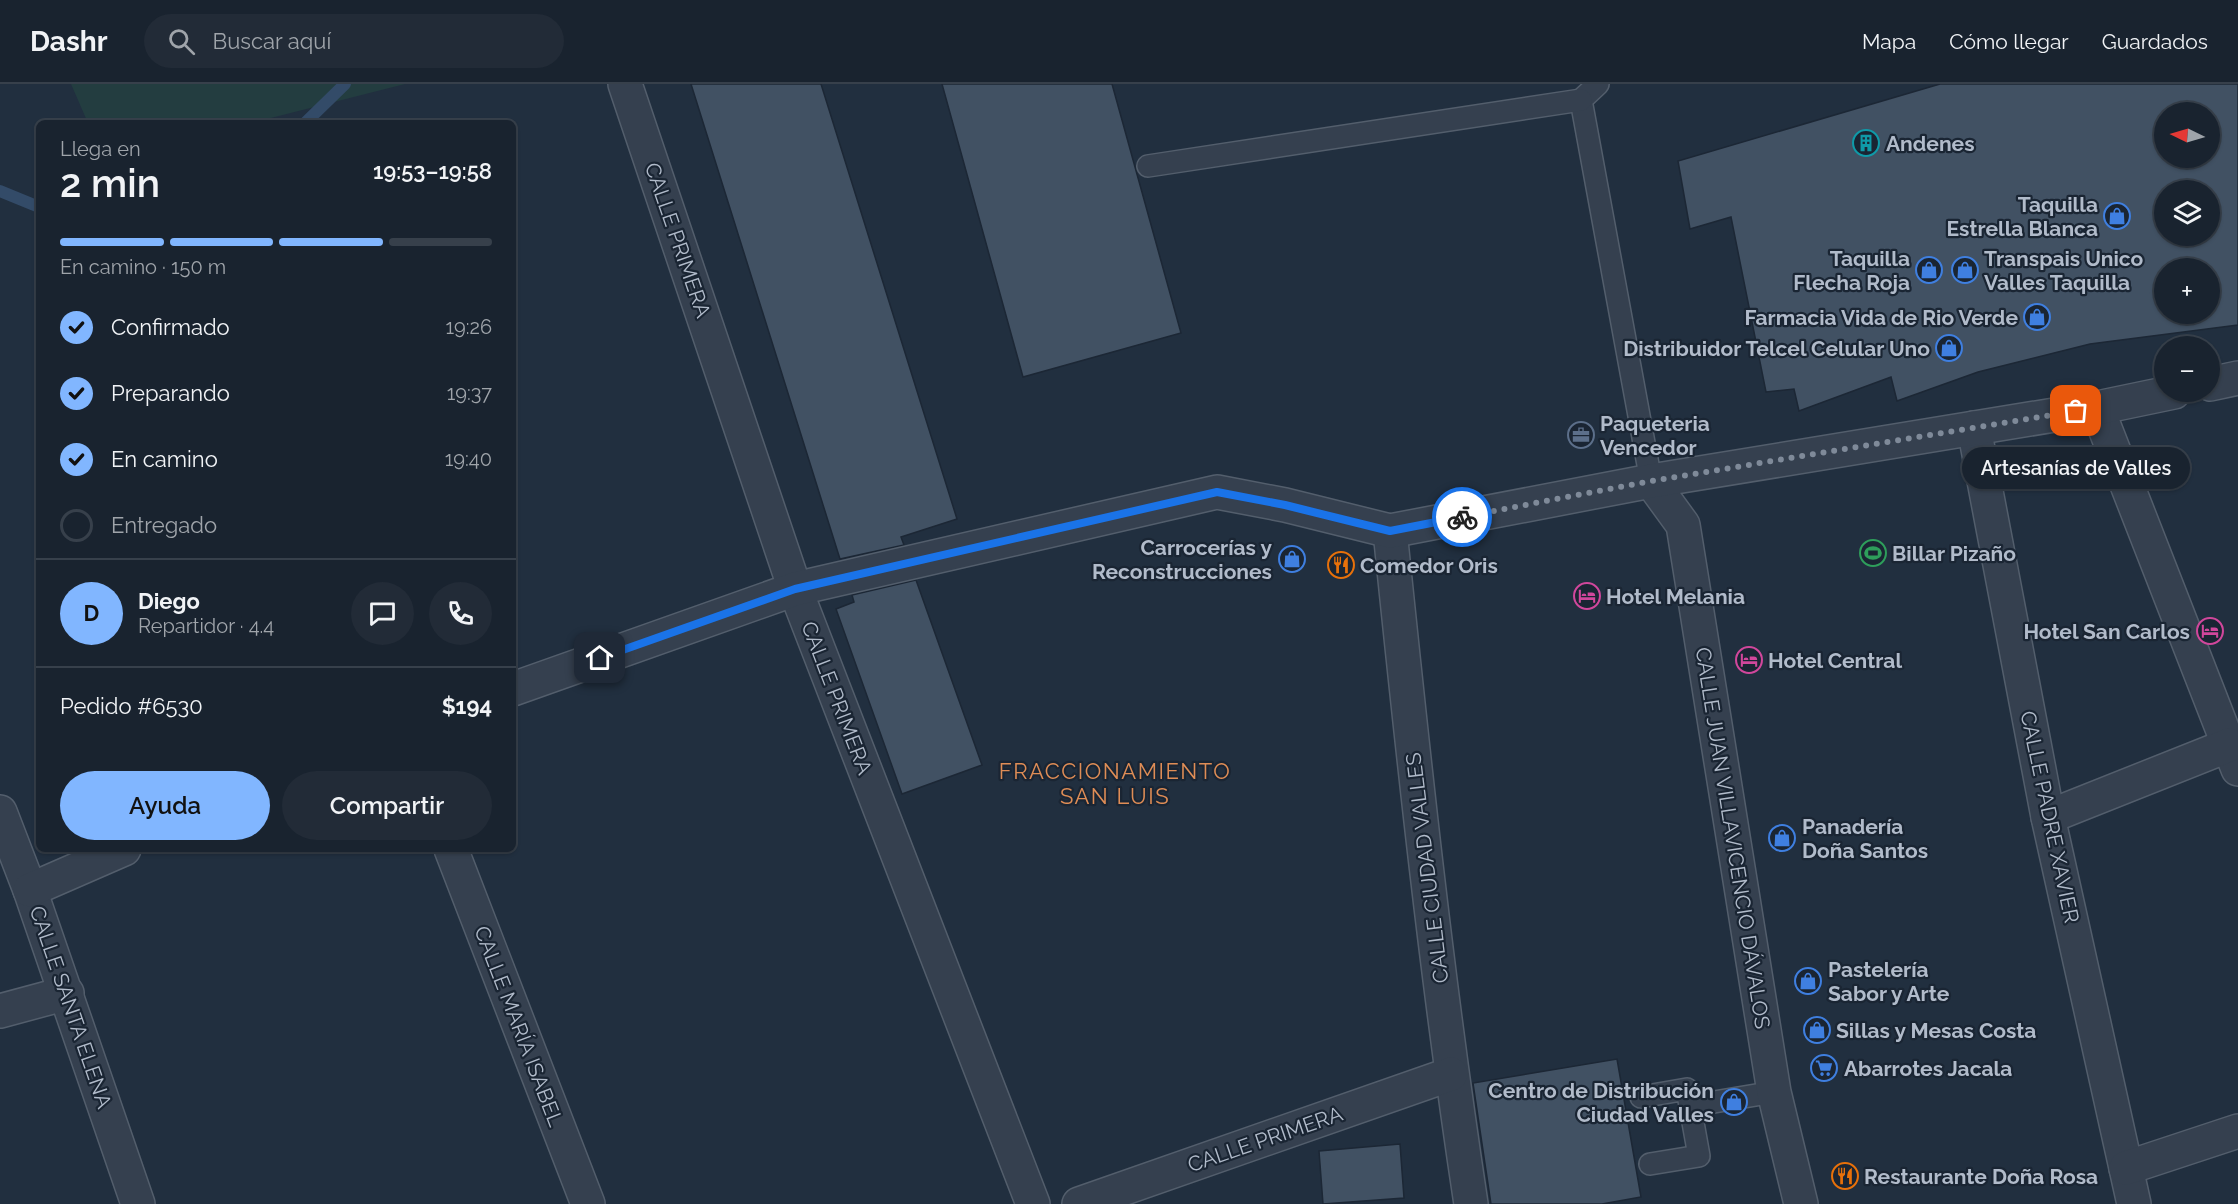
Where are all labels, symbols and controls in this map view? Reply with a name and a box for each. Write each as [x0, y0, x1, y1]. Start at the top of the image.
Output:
search box [144, 14, 564, 68]
text: Dashr [30, 25, 108, 58]
icon: search [165, 25, 198, 58]
text: Buscar aquí [213, 28, 331, 54]
text: Mapa [1862, 29, 1916, 54]
text: Cómo llegar [1949, 29, 2069, 54]
text: Guardados [2102, 29, 2208, 54]
north arrow [2154, 102, 2220, 168]
map controls [2154, 102, 2220, 402]
building icon: Andenes [1851, 128, 1881, 158]
place label: Andenes [1886, 131, 1975, 156]
text: Llega en [60, 137, 141, 161]
text: 19:53–19:58 [373, 158, 492, 184]
street label: CALLE PRIMERA [640, 159, 716, 321]
text: 2 min [60, 160, 160, 206]
button: layers [2154, 180, 2220, 246]
place label: Taquilla Estrella Blanca [1946, 192, 2098, 241]
shop icon: Taquilla Estrella Blanca [2102, 201, 2132, 231]
place label: Taquilla Flecha Roja [1793, 246, 1910, 295]
place label: Transpais Unico Valles Taquilla [1984, 246, 2144, 295]
text: En camino · 150 m [60, 255, 226, 279]
shop icon: Taquilla Flecha Roja [1914, 255, 1944, 285]
shop icon: Transpais Unico Valles Taquilla [1950, 255, 1980, 285]
button: + [2154, 258, 2220, 324]
shop icon: Farmacia Vida de Rio Verde [2022, 302, 2052, 332]
place label: Farmacia Vida de Rio Verde [1744, 305, 2018, 330]
icon: check [60, 311, 93, 344]
text: Confirmado [111, 314, 230, 340]
text: 19:26 [445, 315, 492, 339]
shop icon: Distribuidor Telcel Celular Uno [1934, 333, 1964, 363]
place label: Distribuidor Telcel Celular Uno [1623, 336, 1930, 361]
button: − [2154, 336, 2220, 402]
icon: check [60, 377, 93, 410]
text: Preparando [111, 380, 230, 406]
text: 19:37 [447, 381, 492, 405]
pin [2050, 385, 2101, 436]
icon: bag [2059, 394, 2092, 427]
place label: Paqueteria Vencedor [1600, 411, 1710, 460]
office icon: Paqueteria Vencedor [1566, 420, 1596, 450]
icon: check [60, 443, 93, 476]
text: En camino [111, 446, 218, 472]
text: 19:40 [445, 447, 492, 471]
callout: Artesanías de Valles [1962, 447, 2190, 489]
text: Artesanías de Valles [1981, 456, 2171, 480]
courier [1432, 487, 1492, 547]
icon: bike [1446, 501, 1479, 534]
text: Entregado [111, 512, 217, 538]
place label: Carrocerías y Reconstrucciones [1092, 535, 1272, 584]
sports icon: Billar Pizaño [1858, 538, 1888, 568]
place label: Billar Pizaño [1892, 541, 2016, 566]
shop icon: Carrocerías y Reconstrucciones [1277, 544, 1307, 574]
restaurant icon: Comedor Oris [1326, 550, 1356, 580]
place label: Comedor Oris [1360, 553, 1498, 578]
hotel icon: Hotel Melania [1572, 581, 1602, 611]
button: chat [351, 582, 414, 645]
button: phone [429, 582, 492, 645]
place label: Hotel Melania [1606, 584, 1745, 609]
text: Diego [138, 588, 200, 614]
text: D [84, 600, 99, 626]
text: Repartidor · 4.4 [138, 614, 274, 638]
hotel icon: Hotel San Carlos [2195, 616, 2225, 646]
street label: CALLE PRIMERA [796, 618, 878, 778]
place label: Hotel San Carlos [2023, 619, 2190, 644]
pin [574, 632, 625, 683]
icon: home [583, 641, 616, 674]
street label: CALLE JUAN VILLAVICENCIO DÁVALOS [1690, 645, 1776, 1031]
hotel icon: Hotel Central [1734, 645, 1764, 675]
place label: Hotel Central [1768, 648, 1902, 673]
text: Pedido #6530 [60, 693, 203, 719]
text: $194 [442, 693, 492, 719]
street label: CALLE PADRE XAVIER [2015, 709, 2085, 925]
street label: CALLE CIUDAD VALLES [1400, 751, 1454, 985]
district label: FRACCIONAMIENTO SAN LUIS [999, 758, 1231, 809]
button: Ayuda [60, 771, 270, 840]
button: Compartir [282, 771, 492, 840]
place label: Panadería Doña Santos [1802, 814, 1928, 863]
shop icon: Panadería Doña Santos [1767, 823, 1797, 853]
street label: CALLE SANTA ELENA [25, 903, 117, 1111]
street label: CALLE MARÍA ISABEL [469, 922, 569, 1130]
place label: Pastelería Sabor y Arte [1828, 957, 1950, 1006]
shop icon: Pastelería Sabor y Arte [1793, 966, 1823, 996]
shop icon: Sillas y Mesas Costa [1802, 1015, 1832, 1045]
place label: Sillas y Mesas Costa [1836, 1018, 2036, 1043]
supermarket icon: Abarrotes Jacala [1809, 1053, 1839, 1083]
place label: Abarrotes Jacala [1844, 1056, 2012, 1081]
place label: Centro de Distribución Ciudad Valles [1488, 1078, 1714, 1127]
shop icon: Centro de Distribución Ciudad Valles [1719, 1087, 1749, 1117]
street label: CALLE PRIMERA [1184, 1101, 1346, 1177]
restaurant icon: Restaurante Doña Rosa [1830, 1161, 1860, 1191]
place label: Restaurante Doña Rosa [1864, 1164, 2098, 1189]

